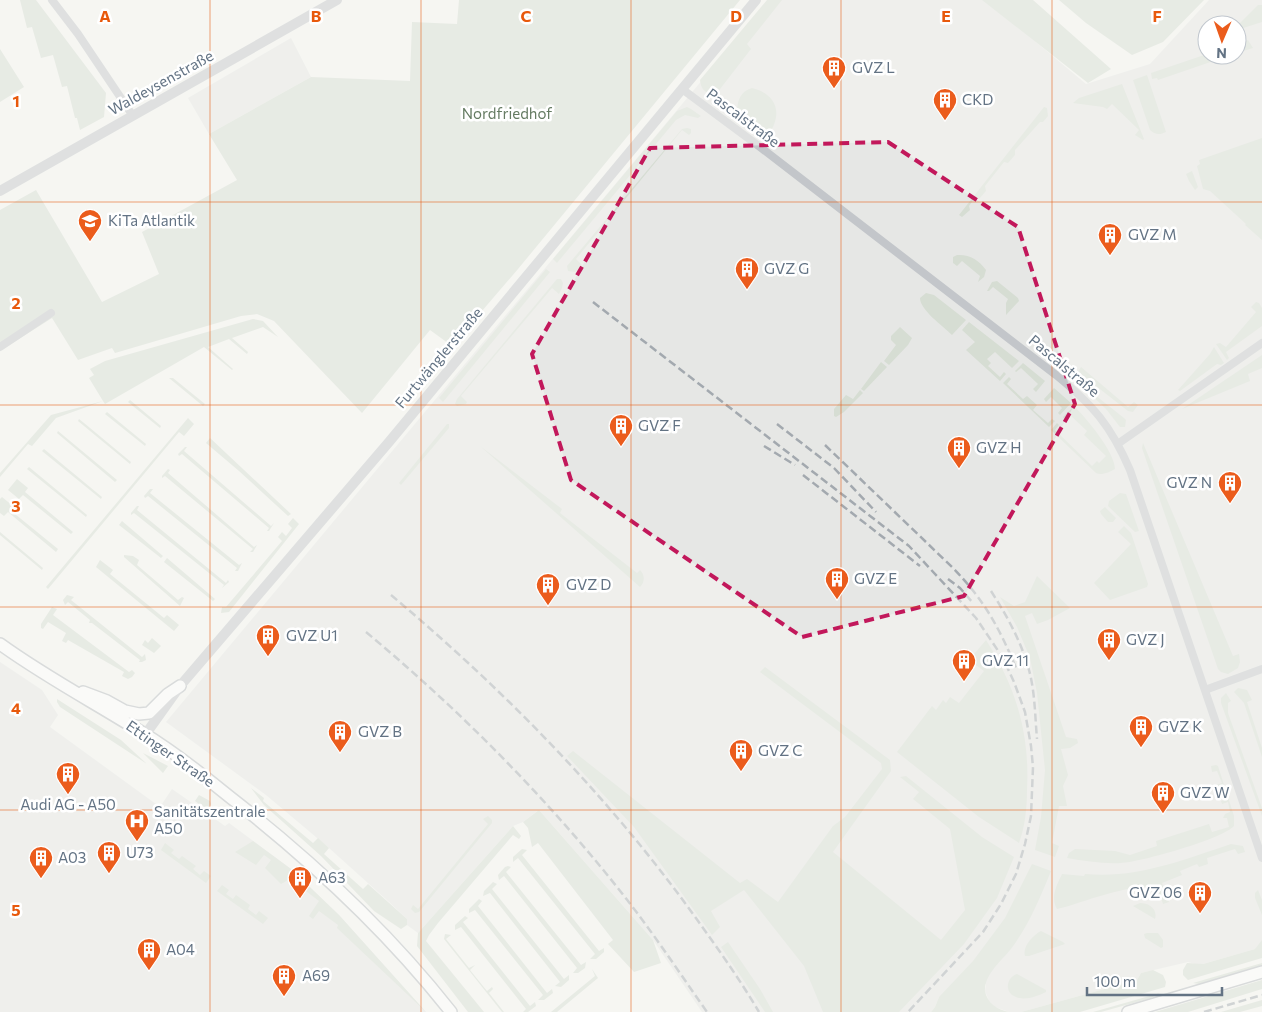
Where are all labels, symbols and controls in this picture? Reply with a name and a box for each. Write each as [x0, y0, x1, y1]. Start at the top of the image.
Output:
text: A [99, 6, 111, 25]
text: B [311, 6, 322, 25]
text: C [521, 6, 532, 25]
text: D [730, 6, 742, 25]
text: E [941, 6, 951, 25]
text: F [1152, 6, 1162, 25]
north arrow [1197, 15, 1247, 65]
text: N [1216, 45, 1227, 62]
street label: Waldeysenstraße [105, 46, 216, 118]
building icon: GVZ L [821, 55, 847, 89]
place label: GVZ L [852, 58, 895, 76]
street label: Pascalstraße [704, 84, 784, 151]
building icon: CKD [932, 87, 958, 121]
place label: CKD [962, 90, 993, 108]
text: 1 [12, 91, 20, 110]
park label: Nordfriedhof [462, 104, 552, 122]
school or university icon: KiTa Atlantik [77, 208, 103, 242]
place label: KiTa Atlantik [108, 211, 195, 229]
building icon: GVZ M [1097, 222, 1123, 256]
place label: GVZ M [1128, 225, 1177, 243]
building icon: GVZ G [734, 256, 760, 290]
place label: GVZ G [764, 259, 809, 277]
text: 2 [11, 293, 21, 312]
street label: Furtwänglerstraße [391, 303, 486, 412]
street label: Pascalstraße [1026, 330, 1104, 400]
building icon: GVZ F [608, 413, 634, 447]
place label: GVZ F [638, 416, 681, 434]
building icon: GVZ H [946, 435, 972, 469]
place label: GVZ H [976, 438, 1021, 456]
building icon: GVZ N [1217, 470, 1243, 504]
place label: GVZ N [1166, 473, 1212, 491]
text: 3 [11, 496, 21, 515]
building icon: GVZ E [824, 566, 850, 600]
place label: GVZ E [854, 569, 897, 587]
building icon: GVZ D [535, 572, 561, 606]
place label: GVZ D [566, 575, 611, 593]
building icon: GVZ U1 [255, 623, 281, 657]
place label: GVZ U1 [286, 626, 338, 644]
building icon: GVZ J [1096, 627, 1122, 661]
place label: GVZ J [1126, 630, 1165, 648]
building icon: GVZ 11 [951, 648, 977, 682]
place label: GVZ 11 [982, 651, 1029, 669]
text: 4 [11, 698, 21, 717]
building icon: GVZ K [1128, 714, 1154, 748]
street label: Ettinger Straße [123, 716, 218, 790]
place label: GVZ K [1158, 717, 1202, 735]
building icon: GVZ B [327, 719, 353, 753]
place label: GVZ B [358, 722, 402, 740]
building icon: GVZ C [728, 738, 754, 772]
place label: GVZ C [758, 741, 802, 759]
building icon: Audi AG - A50 [55, 761, 81, 795]
building icon: GVZ W [1150, 780, 1176, 814]
place label: GVZ W [1180, 783, 1230, 801]
place label: Audi AG - A50 [20, 795, 116, 813]
place label: Sanitätszentrale A50 [154, 802, 266, 837]
hospital icon: Sanitätszentrale A50 [124, 808, 150, 842]
building icon: U73 [96, 840, 122, 874]
place label: U73 [126, 843, 153, 861]
building icon: A03 [28, 845, 54, 879]
place label: A03 [58, 848, 86, 866]
building icon: A63 [287, 865, 313, 899]
place label: A63 [318, 868, 346, 886]
building icon: GVZ 06 [1187, 880, 1213, 914]
place label: GVZ 06 [1129, 883, 1182, 901]
text: 5 [11, 900, 21, 919]
building icon: A04 [136, 937, 162, 971]
place label: A04 [166, 940, 195, 958]
building icon: A69 [271, 963, 297, 997]
scale bar [1087, 964, 1222, 996]
place label: A69 [302, 966, 330, 984]
text: 100 m [1094, 972, 1136, 990]

